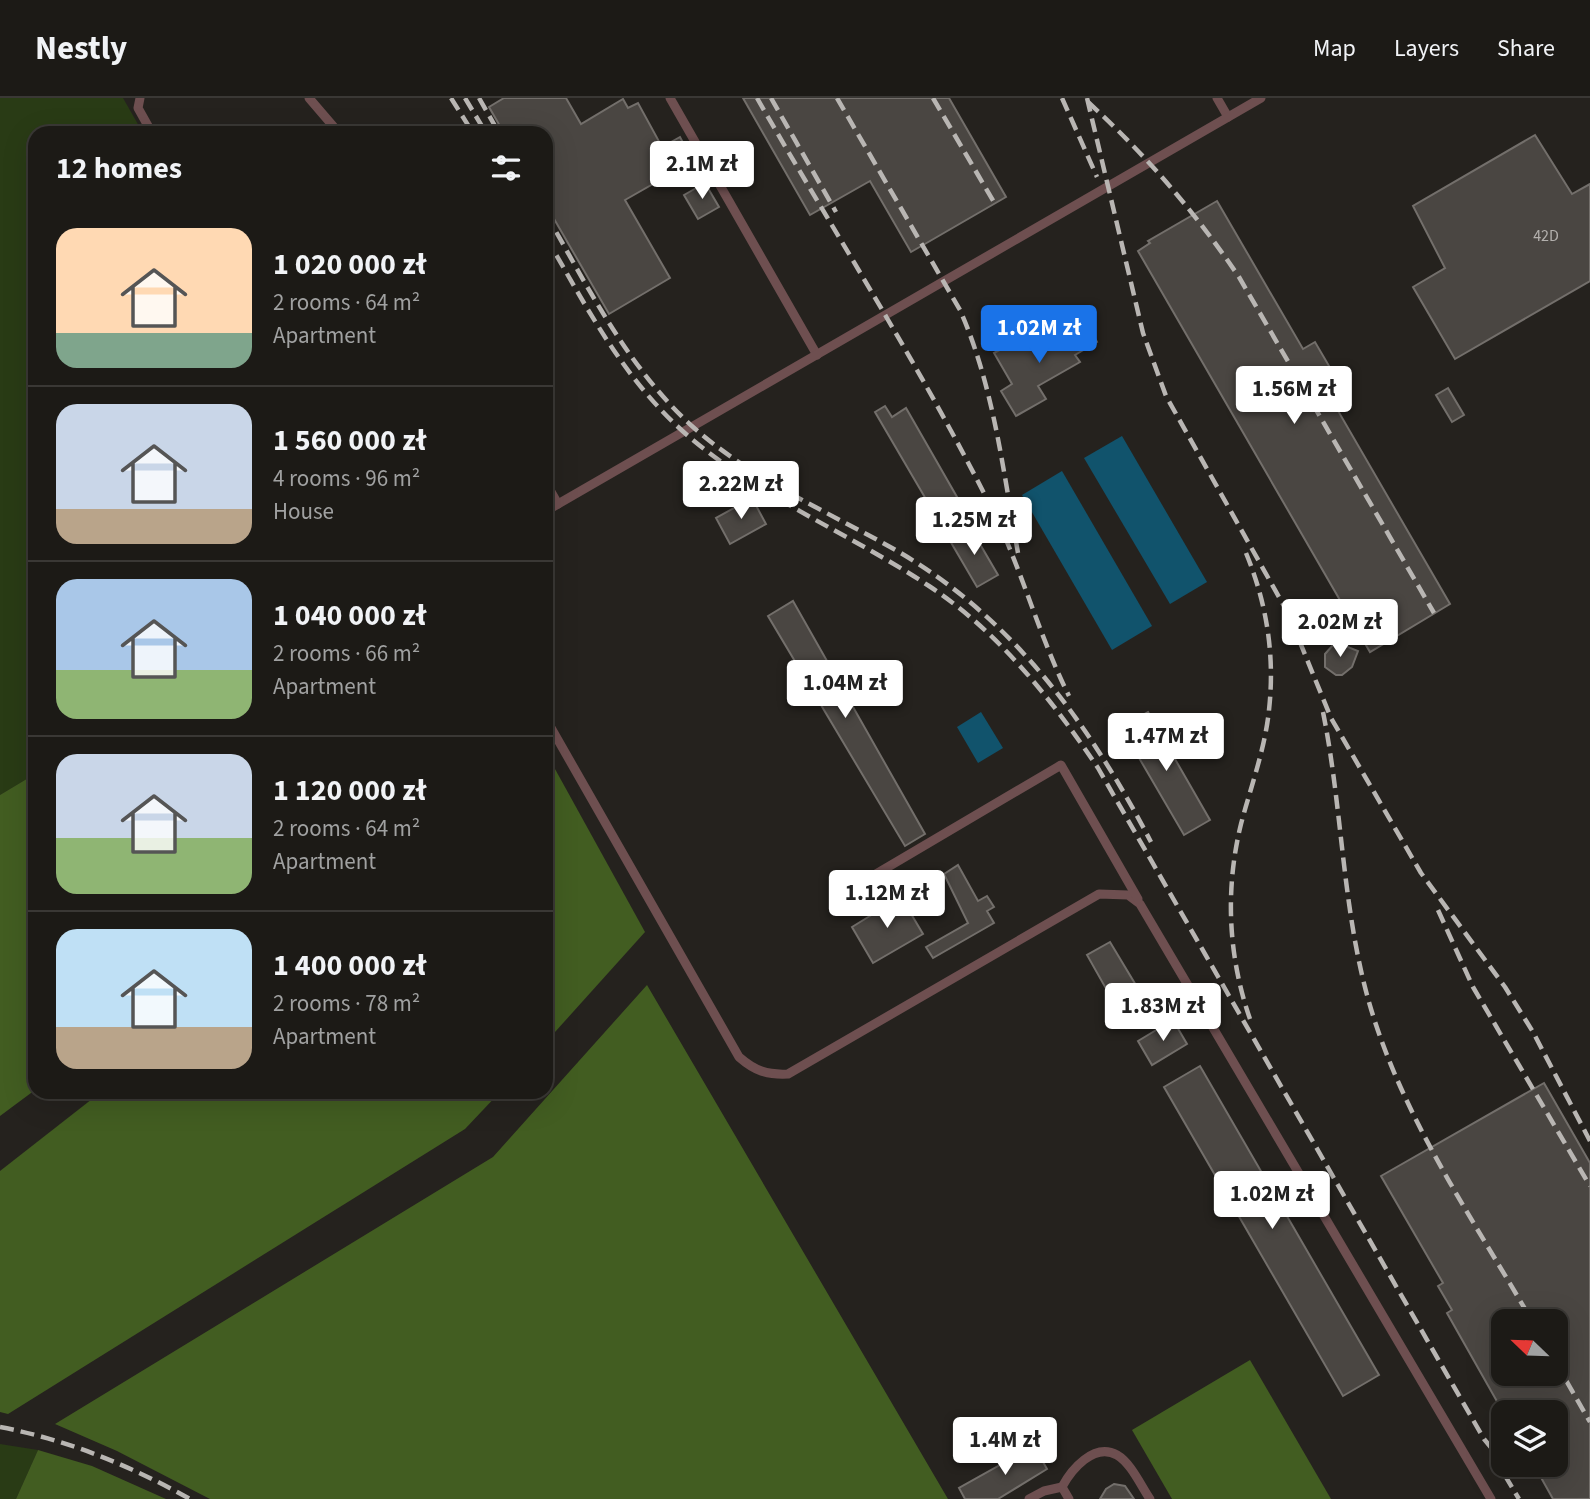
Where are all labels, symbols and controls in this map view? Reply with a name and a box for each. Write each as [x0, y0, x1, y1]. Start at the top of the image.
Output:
text: Nestly [35, 25, 127, 72]
text: Map [1313, 31, 1356, 66]
text: Layers [1394, 31, 1459, 66]
text: Share [1497, 31, 1555, 66]
pin: 2.1M zł [637, 141, 767, 201]
text: 12 homes [56, 147, 182, 190]
text: 2.1M zł [666, 147, 738, 180]
icon: filters [487, 149, 525, 187]
house number: 42D [1533, 225, 1559, 247]
text: 1 020 000 zł [273, 243, 426, 286]
icon: home [112, 256, 196, 340]
text: 2 rooms · 64 m² [273, 286, 420, 319]
pin: 1.02M zł [967, 306, 1111, 365]
text: 1.02M zł [997, 311, 1081, 344]
text: Apartment [273, 319, 376, 352]
pin: 1.56M zł [1222, 366, 1366, 426]
text: 1.56M zł [1252, 372, 1336, 405]
text: 1 560 000 zł [273, 419, 426, 462]
icon: home [112, 432, 196, 516]
text: 4 rooms · 96 m² [273, 462, 420, 495]
pin: 2.22M zł [669, 462, 813, 521]
text: 2.22M zł [699, 467, 783, 500]
text: House [273, 495, 334, 528]
pin: 1.25M zł [902, 498, 1046, 557]
text: 1.25M zł [932, 503, 1016, 536]
text: 1 040 000 zł [273, 594, 426, 637]
pin: 2.02M zł [1268, 600, 1412, 659]
text: 2.02M zł [1298, 605, 1382, 638]
icon: home [112, 607, 196, 691]
text: 2 rooms · 66 m² [273, 637, 420, 670]
pin: 1.04M zł [773, 660, 917, 720]
text: 1.04M zł [803, 666, 887, 699]
text: Apartment [273, 670, 376, 703]
pin: 1.47M zł [1094, 714, 1238, 773]
text: 1.47M zł [1124, 719, 1208, 752]
text: 1 120 000 zł [273, 769, 426, 812]
icon: home [112, 782, 196, 866]
text: 2 rooms · 64 m² [273, 812, 420, 845]
text: Apartment [273, 845, 376, 878]
pin: 1.12M zł [815, 870, 959, 930]
text: 1.12M zł [845, 876, 929, 909]
text: 1 400 000 zł [273, 944, 426, 987]
icon: home [112, 957, 196, 1041]
pin: 1.83M zł [1091, 984, 1235, 1043]
text: 2 rooms · 78 m² [273, 987, 420, 1020]
text: 1.83M zł [1121, 989, 1205, 1022]
text: Apartment [273, 1020, 376, 1053]
pin: 1.02M zł [1200, 1172, 1344, 1231]
text: 1.02M zł [1230, 1177, 1314, 1210]
north arrow [1491, 1309, 1568, 1386]
map controls [1491, 1309, 1568, 1477]
button: layers [1491, 1400, 1568, 1477]
pin: 1.4M zł [940, 1418, 1070, 1477]
text: 1.4M zł [969, 1423, 1041, 1456]

